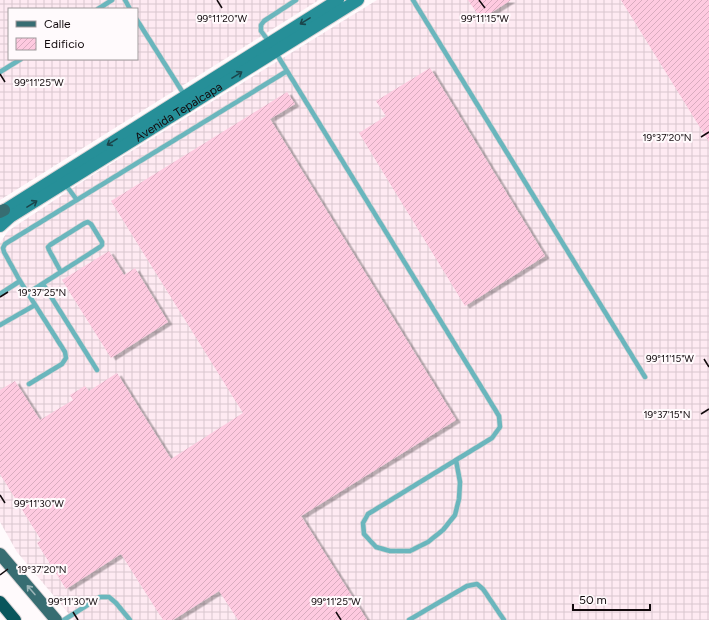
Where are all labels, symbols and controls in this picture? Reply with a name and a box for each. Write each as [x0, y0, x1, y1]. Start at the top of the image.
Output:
legend [8, 8, 138, 60]
text: 99°11'20"W [197, 12, 247, 25]
text: 99°11'15"W [461, 12, 509, 25]
text: Calle [44, 17, 71, 31]
one-way arrow [299, 17, 311, 25]
text: Edificio [44, 37, 84, 51]
one-way arrow [231, 71, 243, 79]
text: 99°11'25"W [14, 76, 64, 89]
street label: Avenida Tepalcapa [132, 79, 225, 144]
text: 19°37'20"N [642, 131, 692, 144]
one-way arrow [107, 138, 118, 146]
one-way arrow [26, 199, 38, 207]
text: 19°37'25"N [18, 286, 66, 299]
text: 99°11'15"W [646, 352, 694, 365]
text: 19°37'15"N [643, 408, 691, 421]
text: 99°11'30"W [14, 497, 64, 510]
text: 19°37'20"N [17, 563, 67, 576]
one-way arrow [26, 585, 35, 596]
scale bar [573, 586, 650, 612]
text: 50 m [579, 593, 607, 607]
text: 99°11'30"W [48, 595, 98, 608]
text: 99°11'25"W [311, 595, 361, 608]

